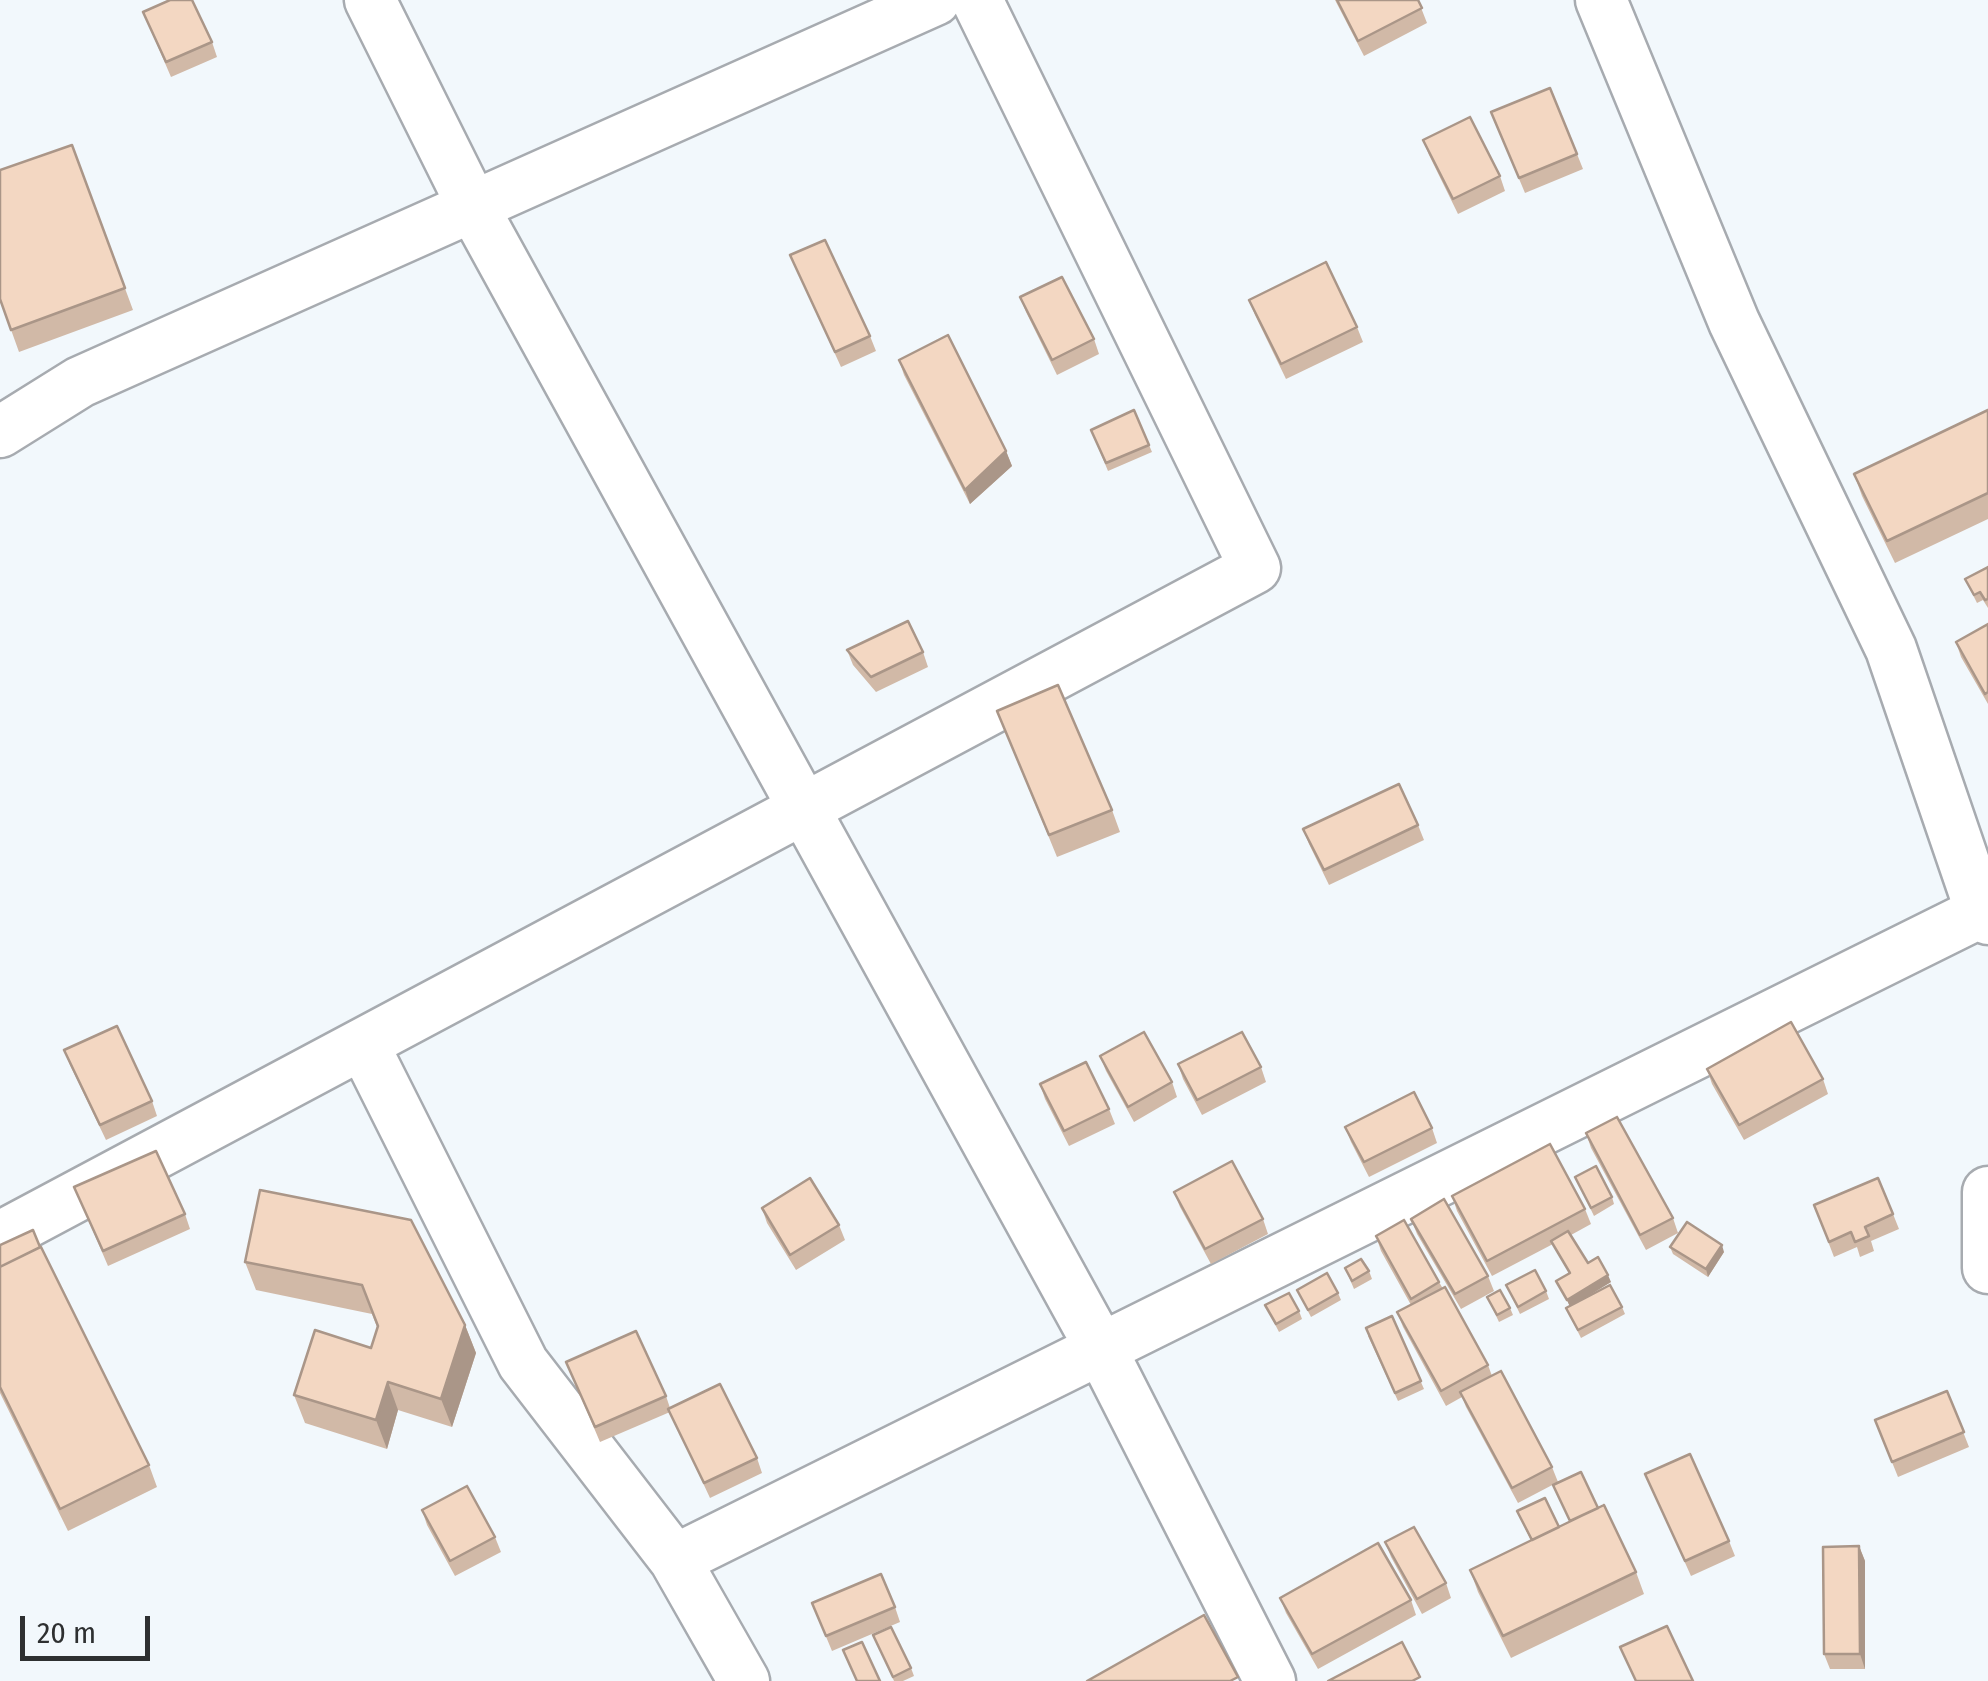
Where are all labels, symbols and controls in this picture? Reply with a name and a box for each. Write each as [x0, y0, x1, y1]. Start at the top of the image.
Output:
scale bar [25, 1596, 155, 1658]
text: 20 m [37, 1615, 96, 1651]

